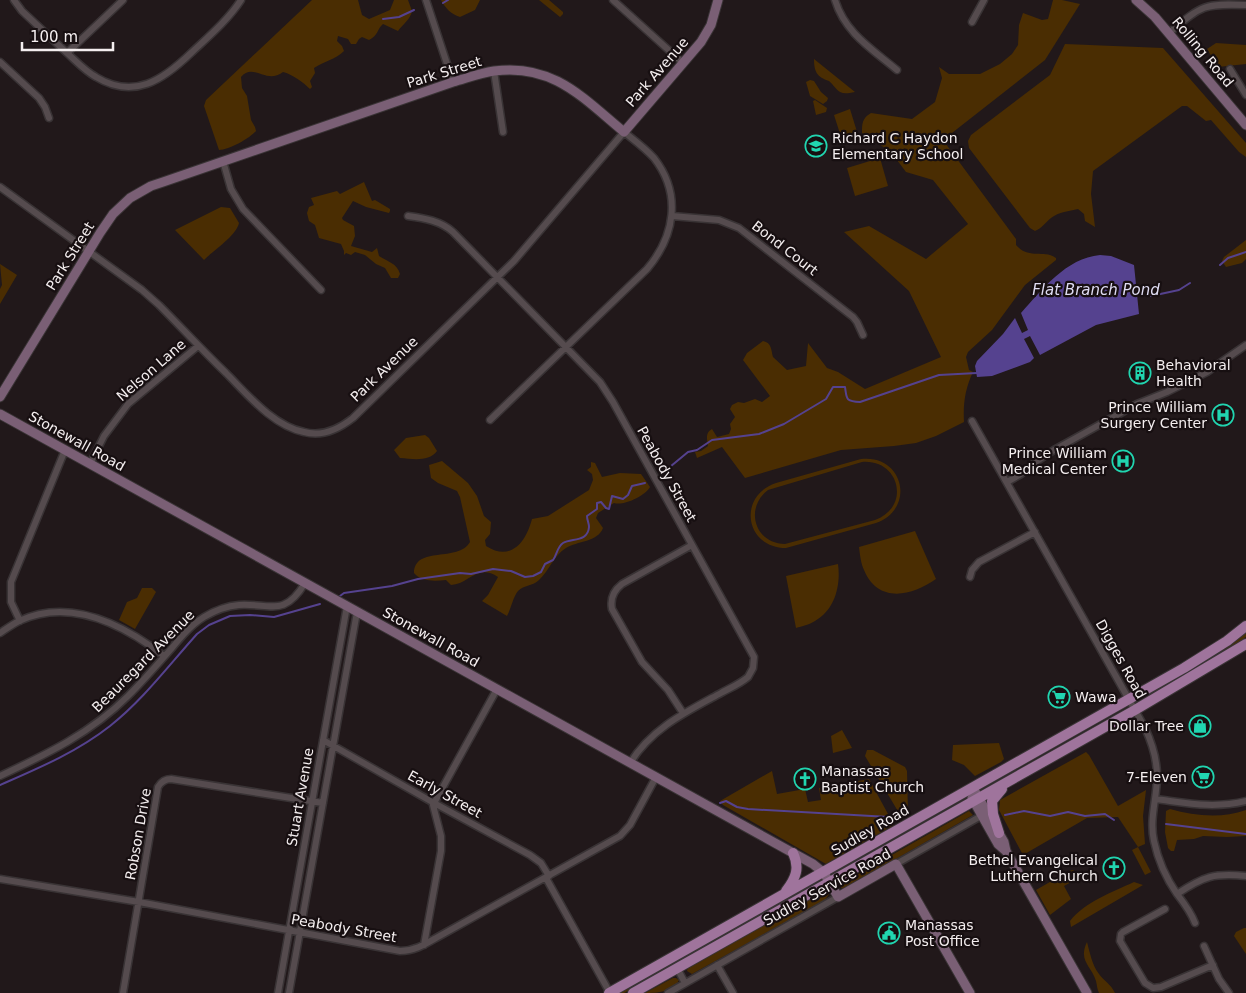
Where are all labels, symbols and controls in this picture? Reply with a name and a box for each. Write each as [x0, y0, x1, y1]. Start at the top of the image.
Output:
street label: Rolling Road [1169, 14, 1237, 90]
scale bar [22, 20, 114, 52]
text: 100 m [30, 28, 78, 46]
street label: Park Avenue [623, 34, 691, 110]
street label: Park Street [405, 53, 484, 91]
place label: Richard C Haydon Elementary School [832, 130, 964, 162]
school or university icon: Richard C Haydon Elementary School [804, 134, 828, 158]
street label: Bond Court [749, 217, 821, 279]
street label: Park Street [43, 219, 98, 293]
water label: Flat Branch Pond [1032, 281, 1160, 299]
street label: Park Avenue [347, 333, 421, 405]
street label: Nelson Lane [113, 336, 189, 404]
place label: Behavioral Health [1156, 357, 1231, 389]
building icon: Behavioral Health [1128, 361, 1152, 385]
place label: Prince William Surgery Center [1101, 399, 1207, 431]
hospital icon: Prince William Surgery Center [1211, 403, 1235, 427]
street label: Stonewall Road [26, 408, 128, 474]
street label: Peabody Street [634, 423, 700, 525]
place label: Prince William Medical Center [1002, 445, 1107, 477]
hospital icon: Prince William Medical Center [1111, 449, 1135, 473]
street label: Stonewall Road [380, 604, 482, 670]
street label: Beauregard Avenue [89, 607, 197, 715]
street label: Digges Road [1093, 617, 1149, 701]
supermarket icon: Wawa [1047, 685, 1071, 709]
place label: Wawa [1075, 689, 1117, 705]
shop icon: Dollar Tree [1188, 714, 1212, 738]
place label: Dollar Tree [1109, 718, 1184, 734]
street label: Stuart Avenue [283, 747, 317, 847]
place label: Manassas Baptist Church [821, 763, 924, 795]
supermarket icon: 7-Eleven [1191, 765, 1215, 789]
street label: Early Street [405, 767, 485, 821]
church icon: Manassas Baptist Church [793, 767, 817, 791]
place label: 7-Eleven [1126, 769, 1187, 785]
street label: Robson Drive [122, 787, 154, 881]
street label: Sudley Road [828, 801, 912, 859]
street label: Sudley Service Road [760, 845, 894, 929]
place label: Bethel Evangelical Luthern Church [968, 852, 1098, 884]
church icon: Bethel Evangelical Luthern Church [1102, 856, 1126, 880]
street label: Peabody Street [290, 911, 398, 945]
place label: Manassas Post Office [905, 917, 980, 949]
public building icon: Manassas Post Office [877, 921, 901, 945]

